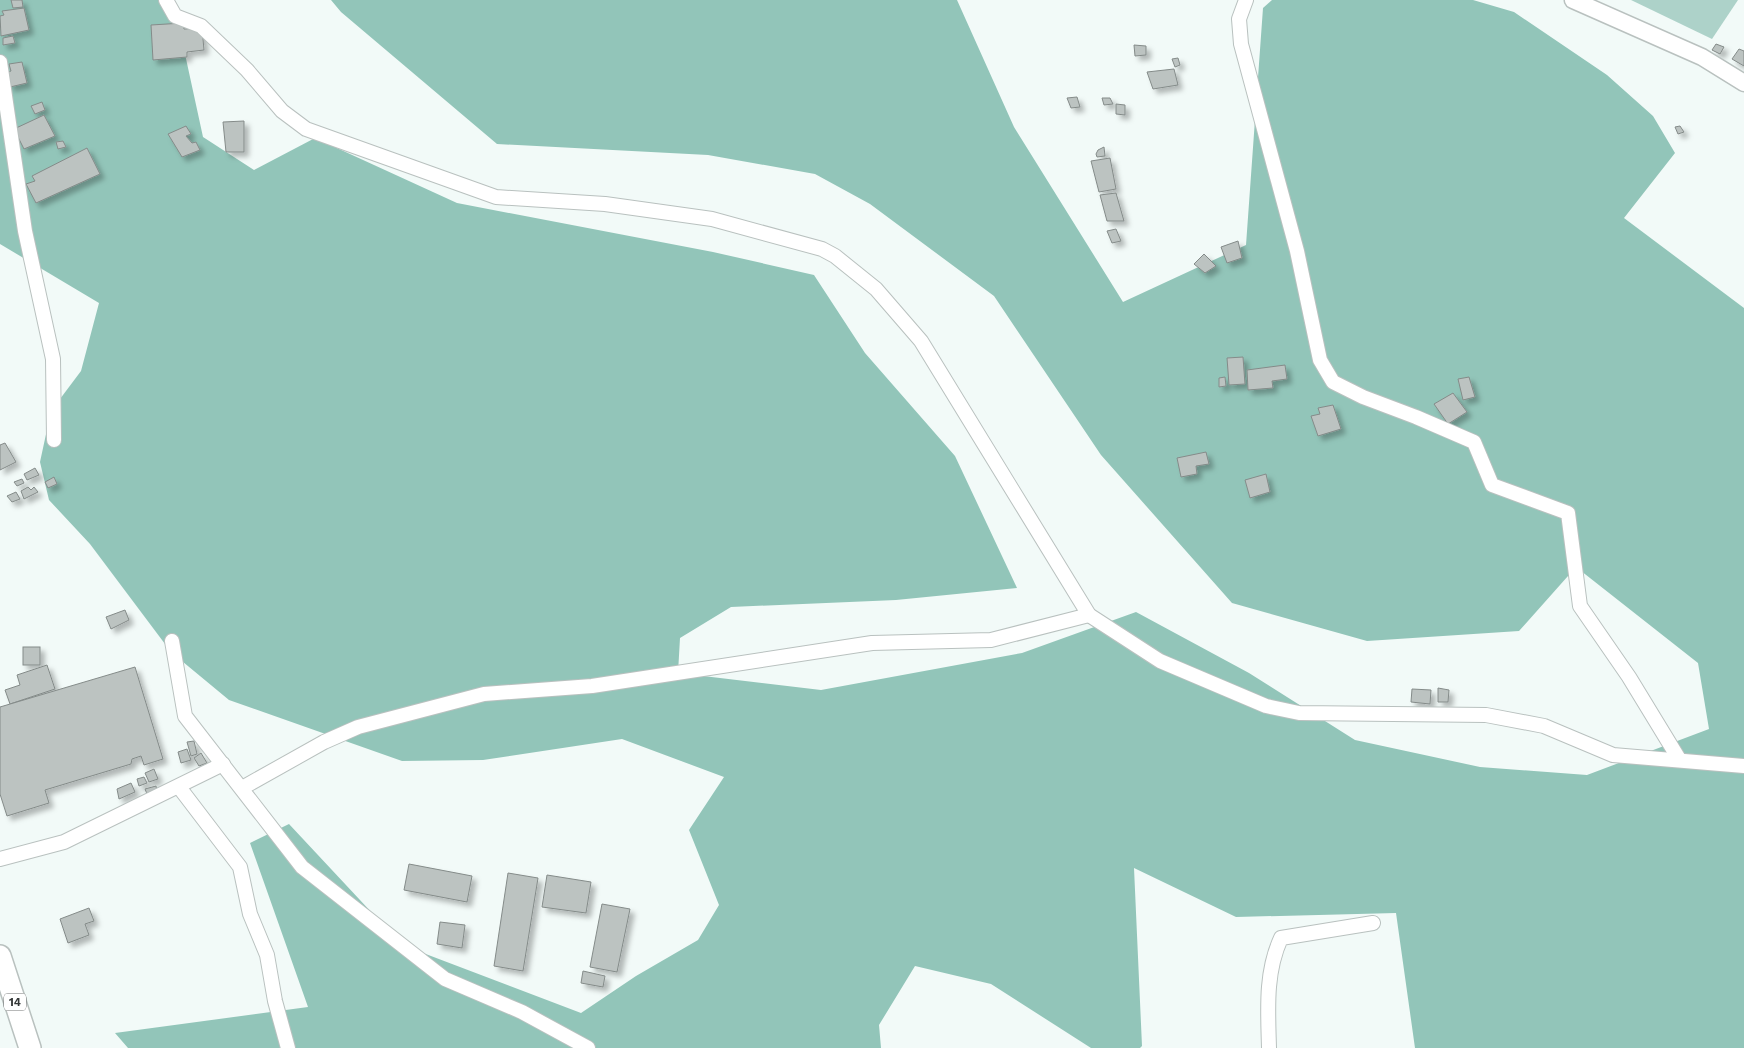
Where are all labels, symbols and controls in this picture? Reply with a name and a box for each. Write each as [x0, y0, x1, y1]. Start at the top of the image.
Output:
road number: 14 [4, 994, 26, 1010]

